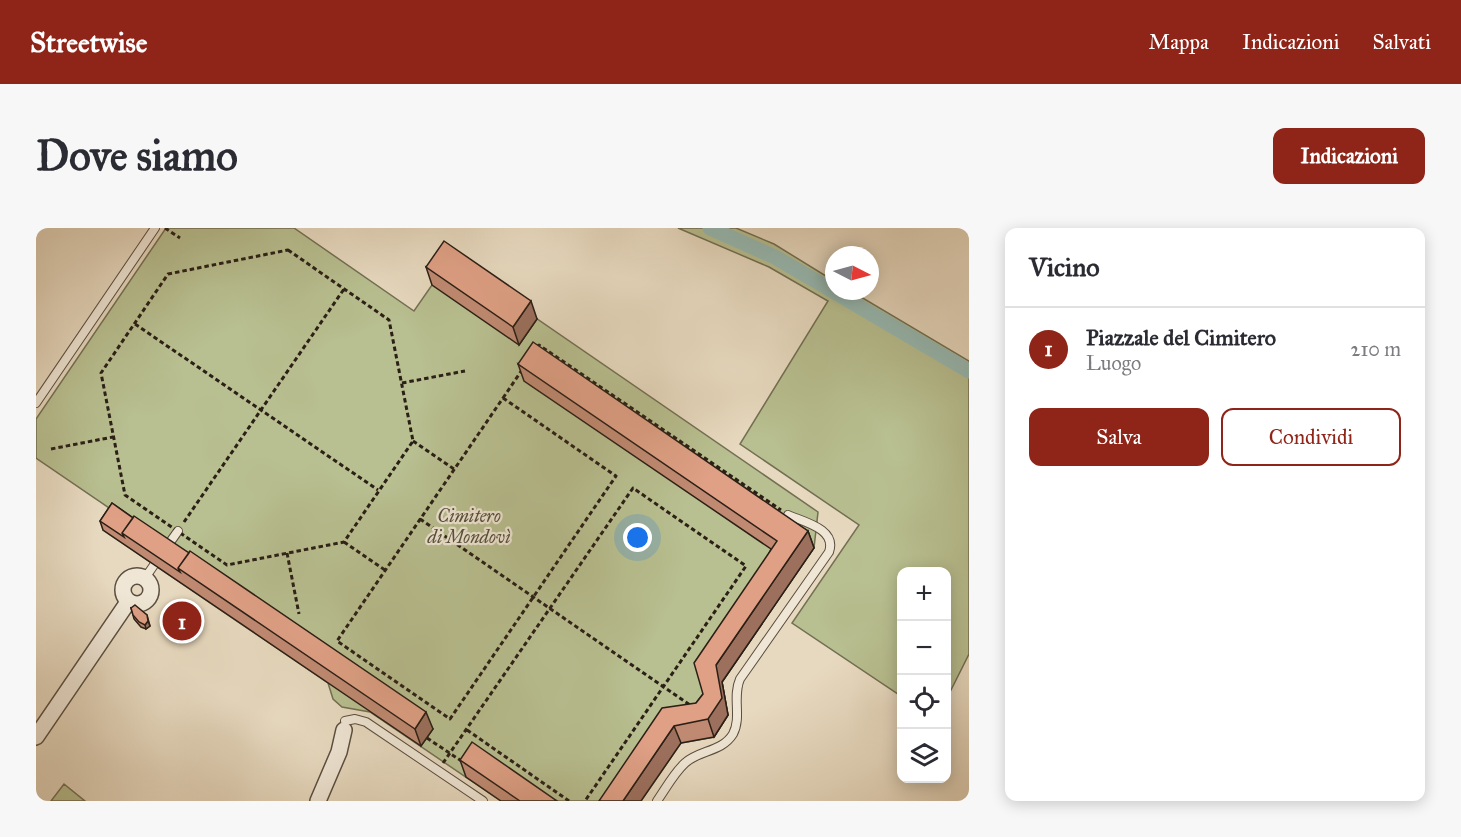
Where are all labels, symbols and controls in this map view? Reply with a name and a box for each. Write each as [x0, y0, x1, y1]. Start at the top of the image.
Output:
text: Streetwise [30, 25, 147, 60]
text: Mappa [1149, 29, 1209, 55]
text: Indicazioni [1242, 29, 1340, 55]
text: Salvati [1373, 29, 1431, 55]
button: Indicazioni [1273, 128, 1425, 184]
text: Dove siamo [36, 130, 238, 182]
north arrow [825, 246, 879, 300]
text: Vicino [1029, 251, 1100, 283]
text: Piazzale del Cimitero [1086, 324, 1276, 351]
text: 1 [1045, 337, 1052, 361]
text: 210 m [1351, 337, 1401, 361]
text: Luogo [1086, 351, 1141, 375]
button: Salva [1029, 408, 1209, 466]
button: Condividi [1221, 408, 1401, 466]
park label: Cimitero di Mondovì [427, 505, 510, 548]
your location [623, 523, 652, 552]
map controls [897, 567, 951, 783]
button: + [897, 567, 951, 621]
pin: 1 [162, 598, 202, 644]
button: − [897, 621, 951, 675]
button: locate [897, 675, 951, 729]
button: layers [897, 729, 951, 783]

